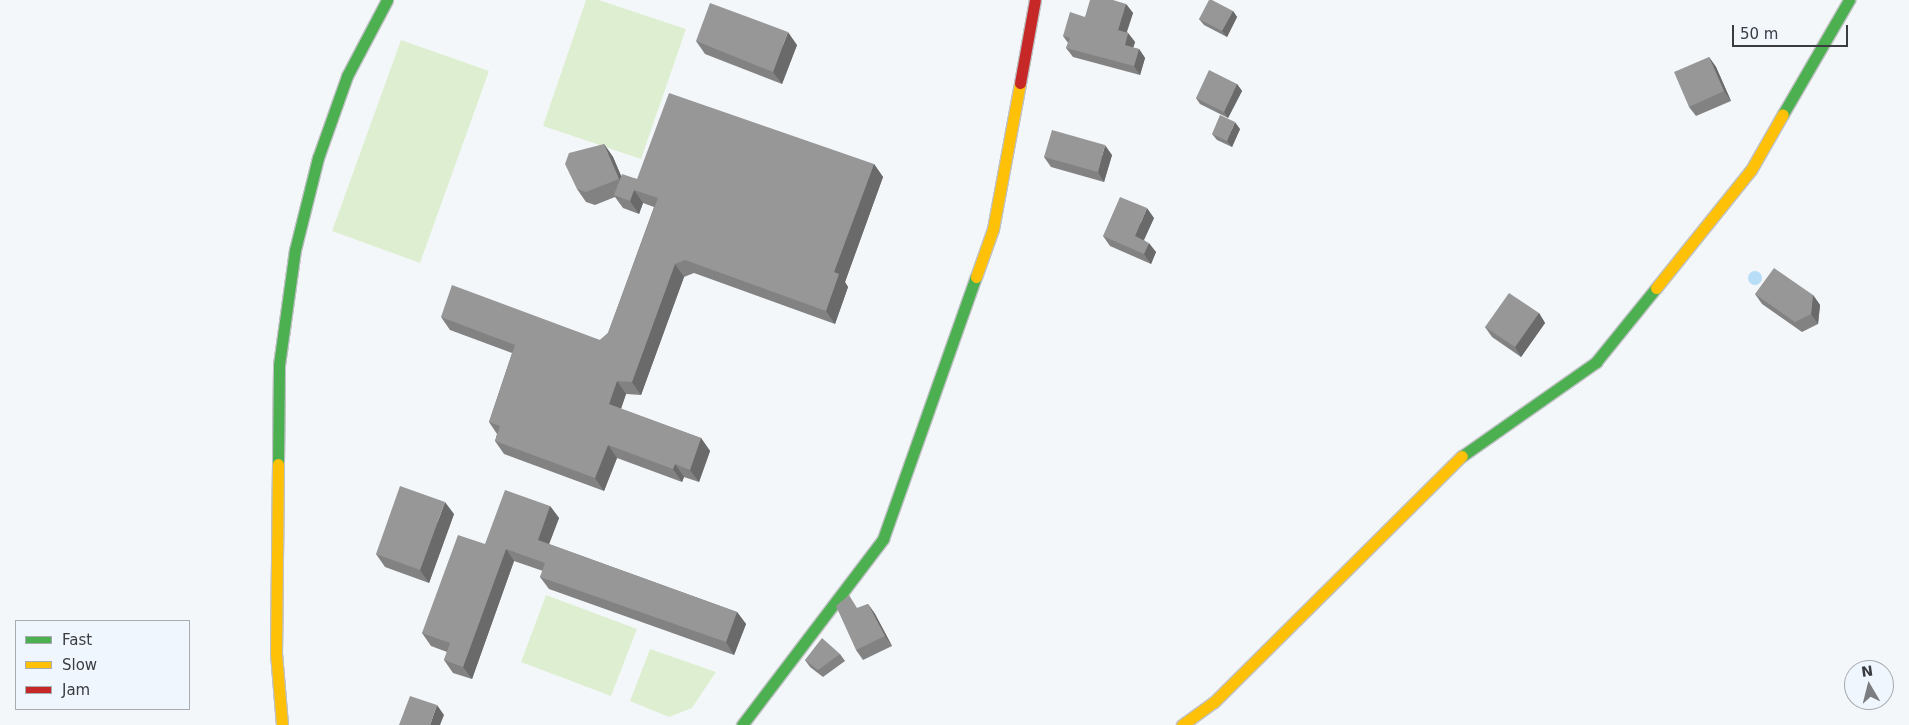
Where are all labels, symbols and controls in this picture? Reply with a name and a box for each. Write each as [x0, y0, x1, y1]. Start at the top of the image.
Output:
scale bar [1734, 15, 1850, 47]
text: 50 m [1740, 25, 1778, 43]
legend [15, 620, 190, 710]
text: Fast [62, 631, 92, 649]
text: Slow [62, 656, 97, 674]
north arrow [1844, 660, 1894, 710]
text: N [1860, 662, 1874, 680]
text: Jam [62, 681, 90, 699]

